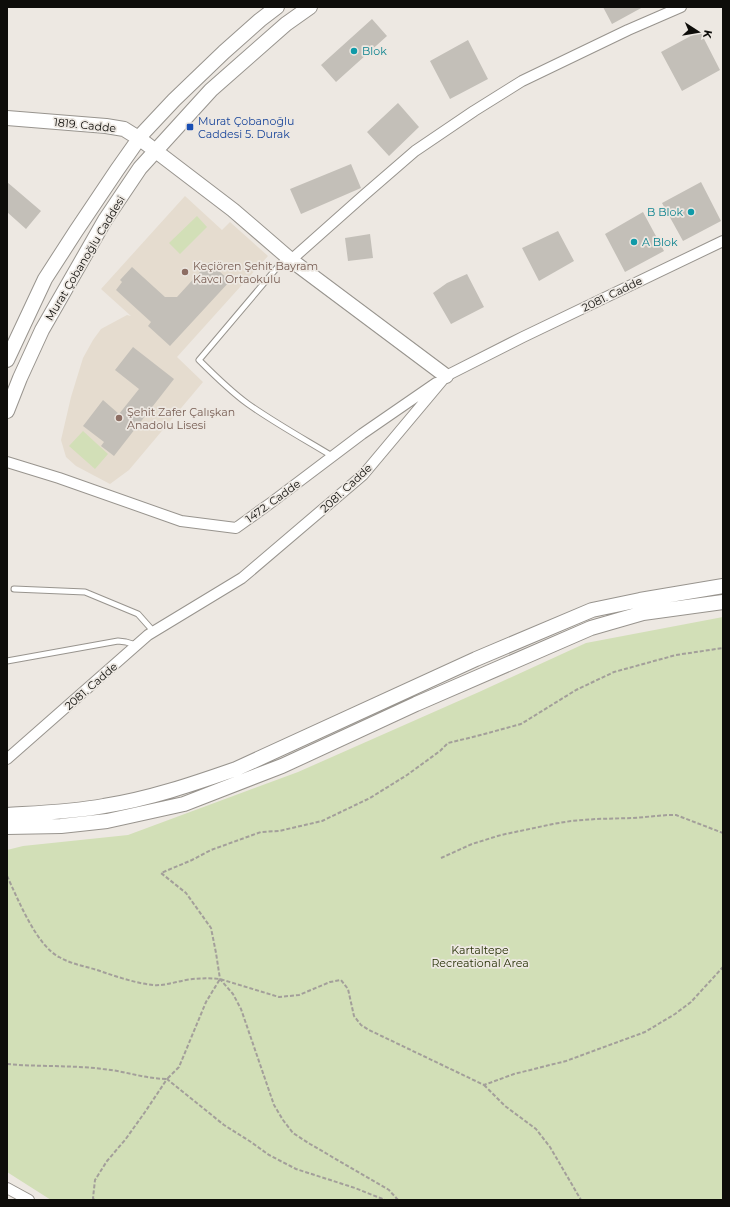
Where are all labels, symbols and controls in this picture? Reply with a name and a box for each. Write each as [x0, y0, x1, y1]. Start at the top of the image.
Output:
north arrow [678, 12, 718, 52]
text: K [700, 29, 715, 40]
place label: Blok [362, 44, 387, 58]
marker: Blok [349, 46, 359, 56]
place label: Murat Çobanoğlu Caddesi 5. Durak [198, 114, 294, 141]
street label: 1819. Cadde [53, 115, 117, 135]
marker: Murat Çobanoğlu Caddesi 5. Durak [185, 122, 195, 132]
street label: Murat Çobanoğlu Caddesi [42, 193, 128, 323]
place label: B Blok [647, 205, 683, 219]
marker: B Blok [686, 207, 696, 217]
place label: A Blok [642, 235, 678, 249]
marker: A Blok [629, 237, 639, 247]
place label: Keçiören Şehit Bayram Kavcı Ortaokulu [193, 259, 318, 286]
marker: Keçiören Şehit Bayram Kavcı Ortaokulu [180, 267, 190, 277]
street label: 2081. Cadde [580, 273, 645, 315]
place label: Şehit Zafer Çalışkan Anadolu Lisesi [127, 405, 235, 432]
marker: Şehit Zafer Çalışkan Anadolu Lisesi [114, 413, 124, 423]
street label: 2081. Cadde [317, 460, 375, 515]
street label: 1472. Cadde [243, 476, 303, 526]
street label: 2081. Cadde [62, 659, 121, 713]
park label: Kartaltepe Recreational Area [431, 943, 529, 970]

